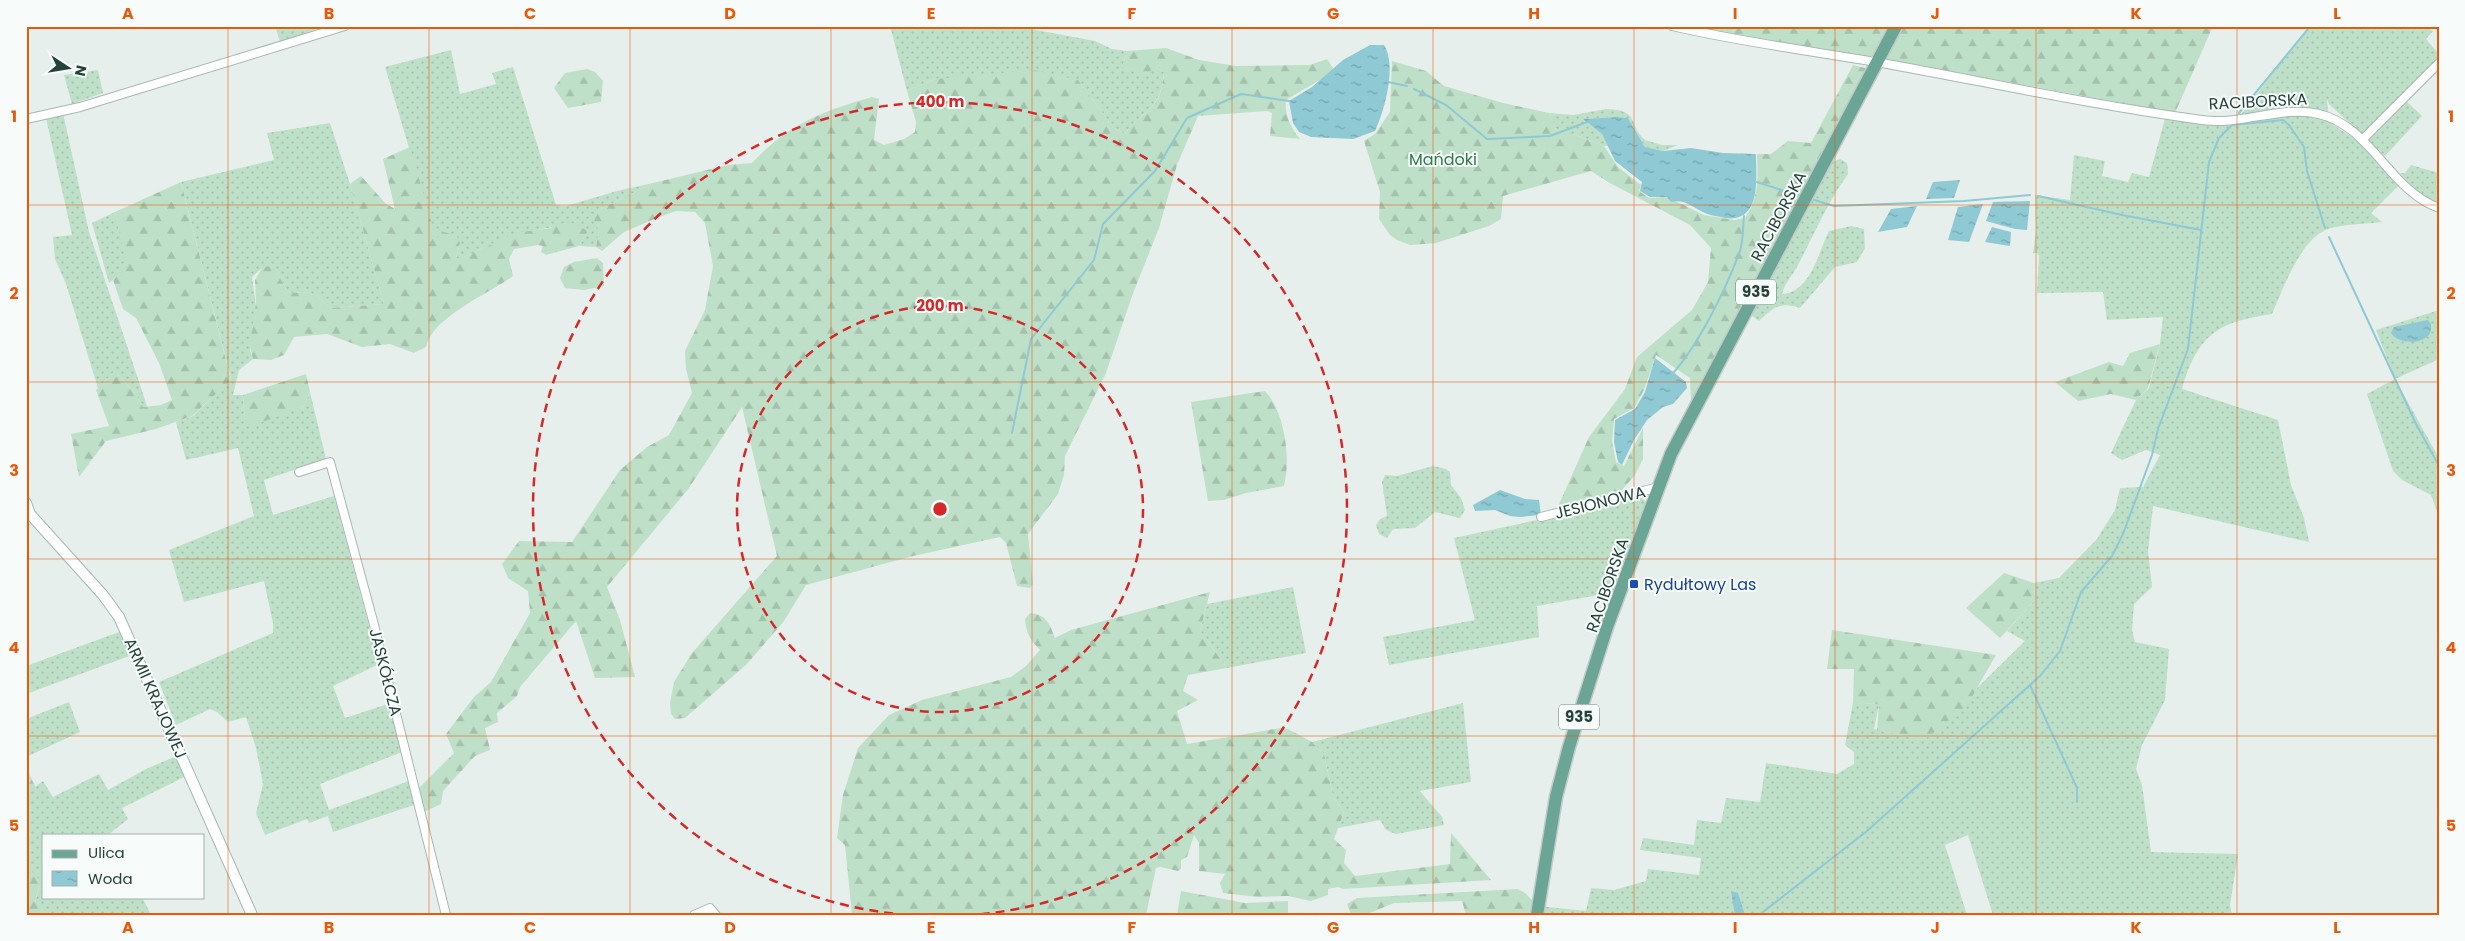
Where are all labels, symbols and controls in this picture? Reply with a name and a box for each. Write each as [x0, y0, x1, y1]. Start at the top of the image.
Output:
text: A [122, 2, 134, 25]
text: B [324, 2, 334, 25]
text: C [524, 2, 536, 25]
text: D [724, 2, 736, 25]
text: E [927, 2, 935, 25]
text: F [1128, 2, 1137, 25]
text: G [1327, 2, 1339, 25]
text: H [1528, 2, 1540, 25]
text: I [1733, 2, 1737, 25]
text: J [1930, 2, 1940, 25]
text: K [2130, 2, 2142, 25]
text: L [2333, 2, 2341, 25]
north arrow [42, 42, 92, 92]
text: N [70, 63, 92, 78]
street label: RACIBORSKA [2208, 87, 2308, 116]
text: 400 m [916, 91, 965, 112]
text: 1 [11, 105, 17, 128]
text: 1 [2448, 105, 2454, 128]
park label: Mańdoki [1409, 148, 1477, 171]
street label: RACIBORSKA [1745, 167, 1812, 265]
road number: 935 [1736, 280, 1776, 304]
text: 2 [9, 282, 19, 305]
text: 2 [2446, 282, 2456, 305]
text: 200 m [916, 295, 964, 316]
text: 3 [9, 459, 19, 482]
text: 3 [2446, 459, 2456, 482]
street label: JESIONOWA [1552, 480, 1648, 525]
centre of rings [931, 500, 949, 518]
street label: RACIBORSKA [1581, 535, 1634, 636]
place label: Rydułtowy Las [1644, 573, 1756, 596]
marker: Rydułtowy Las [1628, 578, 1640, 590]
street label: JASKÓŁCZA [364, 626, 408, 719]
street label: ARMII KRAJOWEJ [119, 634, 192, 762]
text: 4 [9, 636, 20, 659]
text: 4 [2446, 636, 2457, 659]
road number: 935 [1559, 704, 1599, 730]
text: 5 [9, 814, 19, 837]
text: 5 [2446, 814, 2456, 837]
legend [42, 834, 205, 898]
text: Ulica [88, 842, 125, 863]
text: Woda [88, 868, 133, 889]
text: A [122, 916, 134, 939]
text: B [324, 916, 334, 939]
text: C [524, 916, 536, 939]
text: D [724, 916, 736, 939]
text: E [927, 916, 935, 939]
text: F [1128, 916, 1137, 939]
text: G [1327, 916, 1339, 939]
text: H [1528, 916, 1540, 939]
text: I [1733, 916, 1737, 939]
text: J [1930, 916, 1940, 939]
text: K [2130, 916, 2142, 939]
text: L [2333, 916, 2341, 939]

